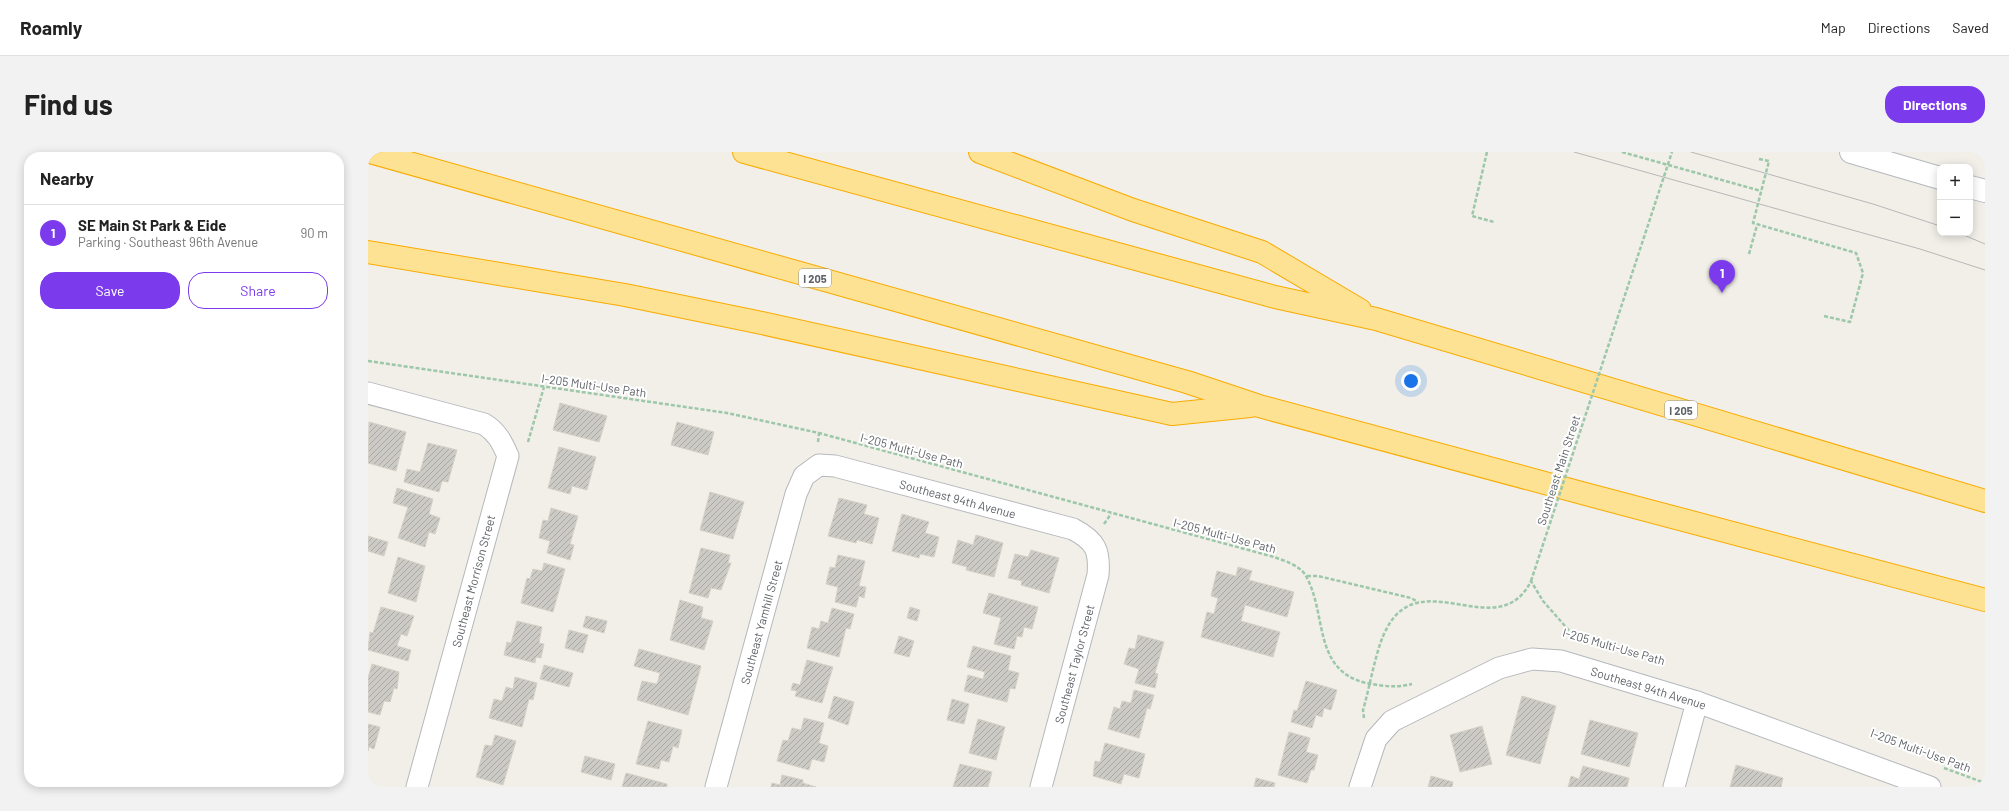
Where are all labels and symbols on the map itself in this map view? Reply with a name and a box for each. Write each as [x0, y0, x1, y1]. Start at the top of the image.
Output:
pin: 1 [1709, 260, 1735, 293]
road number: I 205 [799, 269, 831, 287]
street label: I-205 Multi-Use Path [541, 371, 647, 399]
your location [1401, 371, 1421, 391]
road number: I 205 [1665, 401, 1697, 419]
street label: Southeast Main Street [1534, 413, 1582, 527]
street label: I-205 Multi-Use Path [859, 430, 965, 470]
street label: Southeast 94th Avenue [898, 476, 1018, 521]
street label: Southeast Morrison Street [449, 513, 497, 649]
street label: I-205 Multi-Use Path [1172, 515, 1278, 555]
street label: Southeast Yamhill Street [737, 558, 785, 686]
street label: Southeast Taylor Street [1051, 603, 1097, 725]
street label: I-205 Multi-Use Path [1561, 625, 1667, 667]
street label: Southeast 94th Avenue [1589, 663, 1708, 712]
street label: I-205 Multi-Use Path [1869, 725, 1973, 775]

